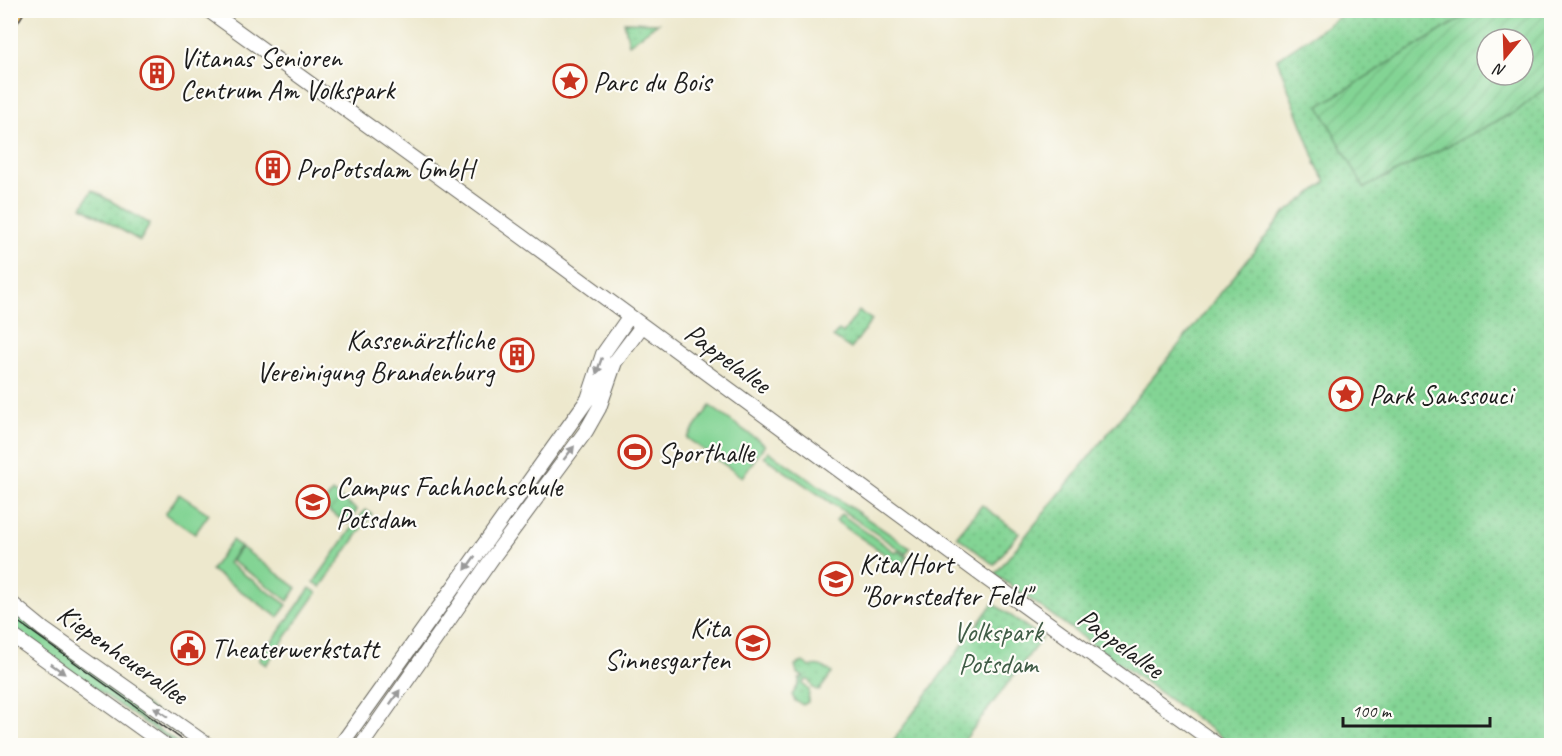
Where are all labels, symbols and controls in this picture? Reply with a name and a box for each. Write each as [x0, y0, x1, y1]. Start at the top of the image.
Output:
north arrow [1475, 27, 1535, 87]
place label: Vitanas Senioren Centrum Am Volkspark [180, 40, 396, 107]
building icon: Vitanas Senioren Centrum Am Volkspark [139, 55, 175, 91]
text: N [1490, 58, 1508, 81]
place icon: Parc du Bois [552, 63, 588, 99]
place label: Parc du Bois [593, 64, 714, 99]
building icon: ProPotsdam GmbH [255, 150, 291, 186]
place label: ProPotsdam GmbH [296, 151, 478, 186]
street label: Pappelallee [678, 315, 780, 402]
place label: Kassenärztliche Vereinigung Brandenburg [256, 322, 496, 389]
building icon: Kassenärztliche Vereinigung Brandenburg [499, 337, 535, 373]
one-way arrow [594, 357, 604, 375]
place icon: Park Sanssouci [1328, 376, 1364, 412]
place label: Park Sanssouci [1369, 377, 1516, 412]
sports icon: Sporthalle [617, 434, 653, 470]
place label: Sporthalle [658, 435, 756, 470]
one-way arrow [563, 446, 575, 461]
place label: Campus Fachhochschule Potsdam [336, 469, 564, 536]
school or university icon: Campus Fachhochschule Potsdam [295, 484, 331, 520]
place label: Kita/Hort "Bornstedter Feld" [859, 546, 1036, 613]
one-way arrow [464, 555, 476, 571]
school or university icon: Kita/Hort "Bornstedter Feld" [818, 561, 854, 597]
street label: Kiepenheuerallee [51, 596, 197, 713]
street label: Pappelallee [1071, 600, 1173, 687]
place label: Kita Sinnesgarten [604, 610, 732, 677]
park label: Volkspark Potsdam [953, 614, 1044, 681]
school or university icon: Kita Sinnesgarten [735, 625, 771, 661]
public building icon: Theaterwerkstatt [170, 630, 206, 666]
place label: Theaterwerkstatt [211, 631, 381, 666]
one-way arrow [49, 663, 65, 675]
one-way arrow [389, 690, 401, 706]
scale bar [1343, 690, 1490, 728]
text: 100 m [1352, 700, 1393, 722]
one-way arrow [153, 706, 169, 718]

